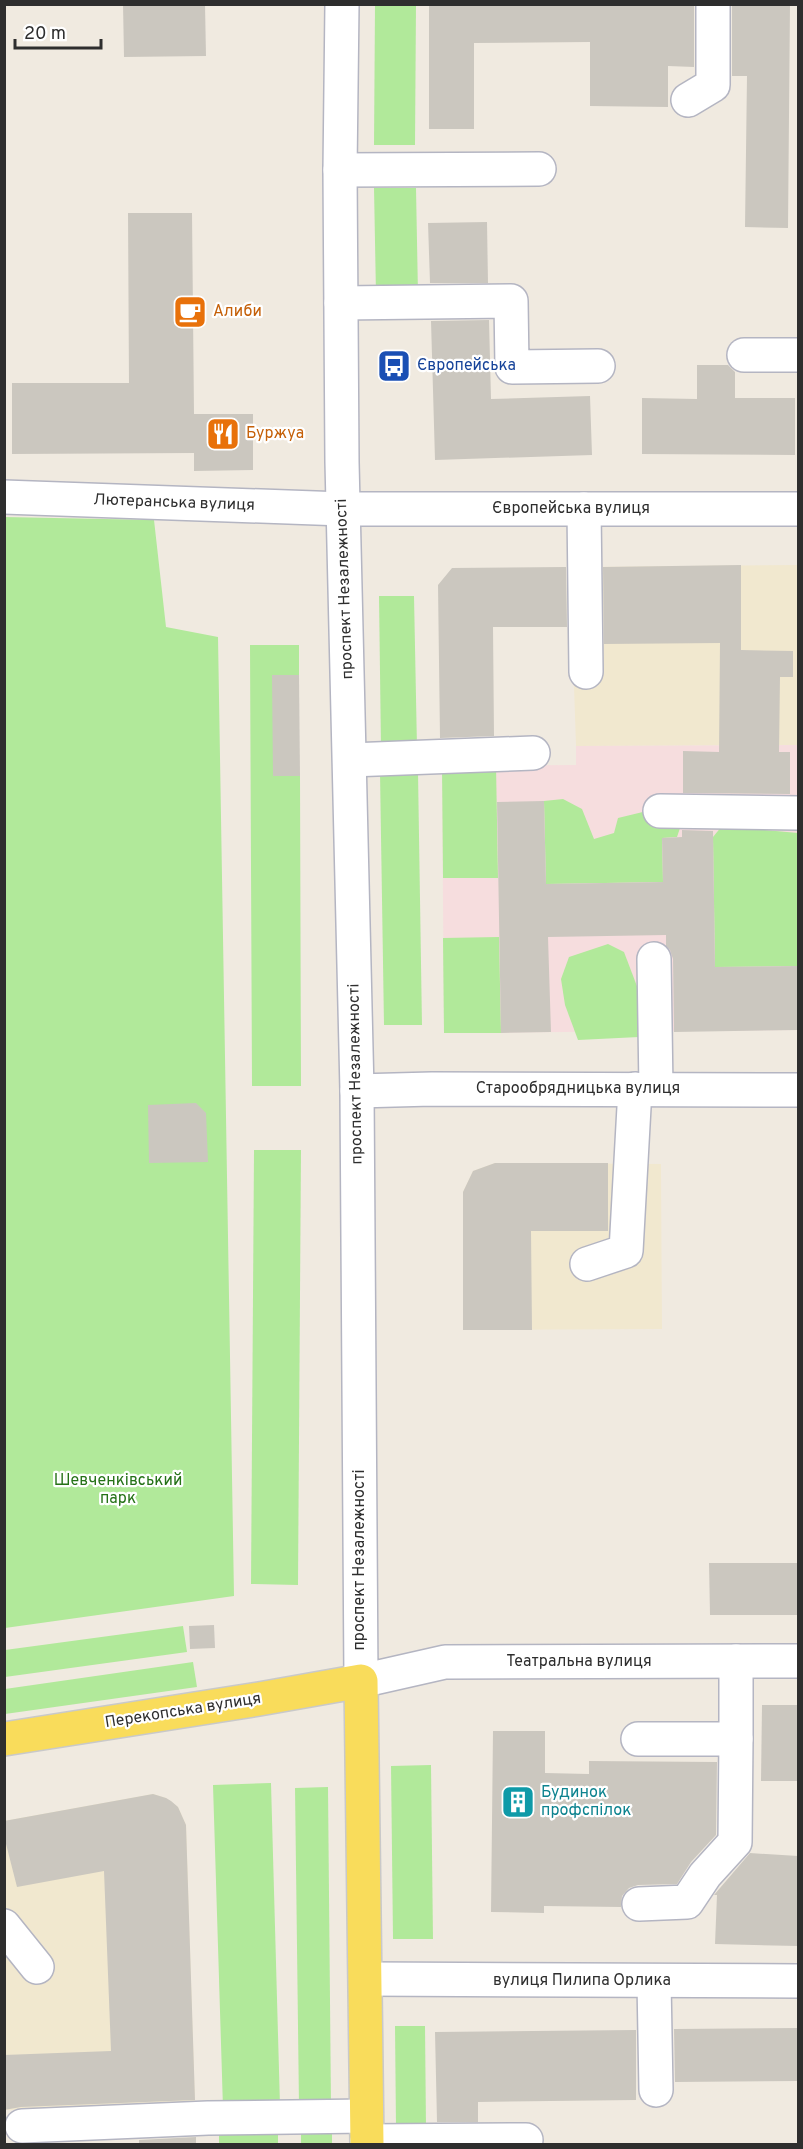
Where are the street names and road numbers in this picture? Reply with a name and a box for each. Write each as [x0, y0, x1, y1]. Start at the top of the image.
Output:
street label: Лютеранська вулиця [93, 490, 255, 516]
street label: проспект Незалежності [332, 498, 358, 680]
street label: Європейська вулиця [492, 499, 650, 519]
street label: проспект Незалежності [344, 983, 368, 1165]
street label: Старообрядницька вулиця [476, 1079, 680, 1099]
street label: проспект Незалежності [350, 1469, 370, 1651]
street label: Театральна вулиця [506, 1652, 652, 1672]
street label: Перекопська вулиця [103, 1689, 263, 1733]
street label: вулиця Пилипа Орлика [493, 1971, 671, 1991]

